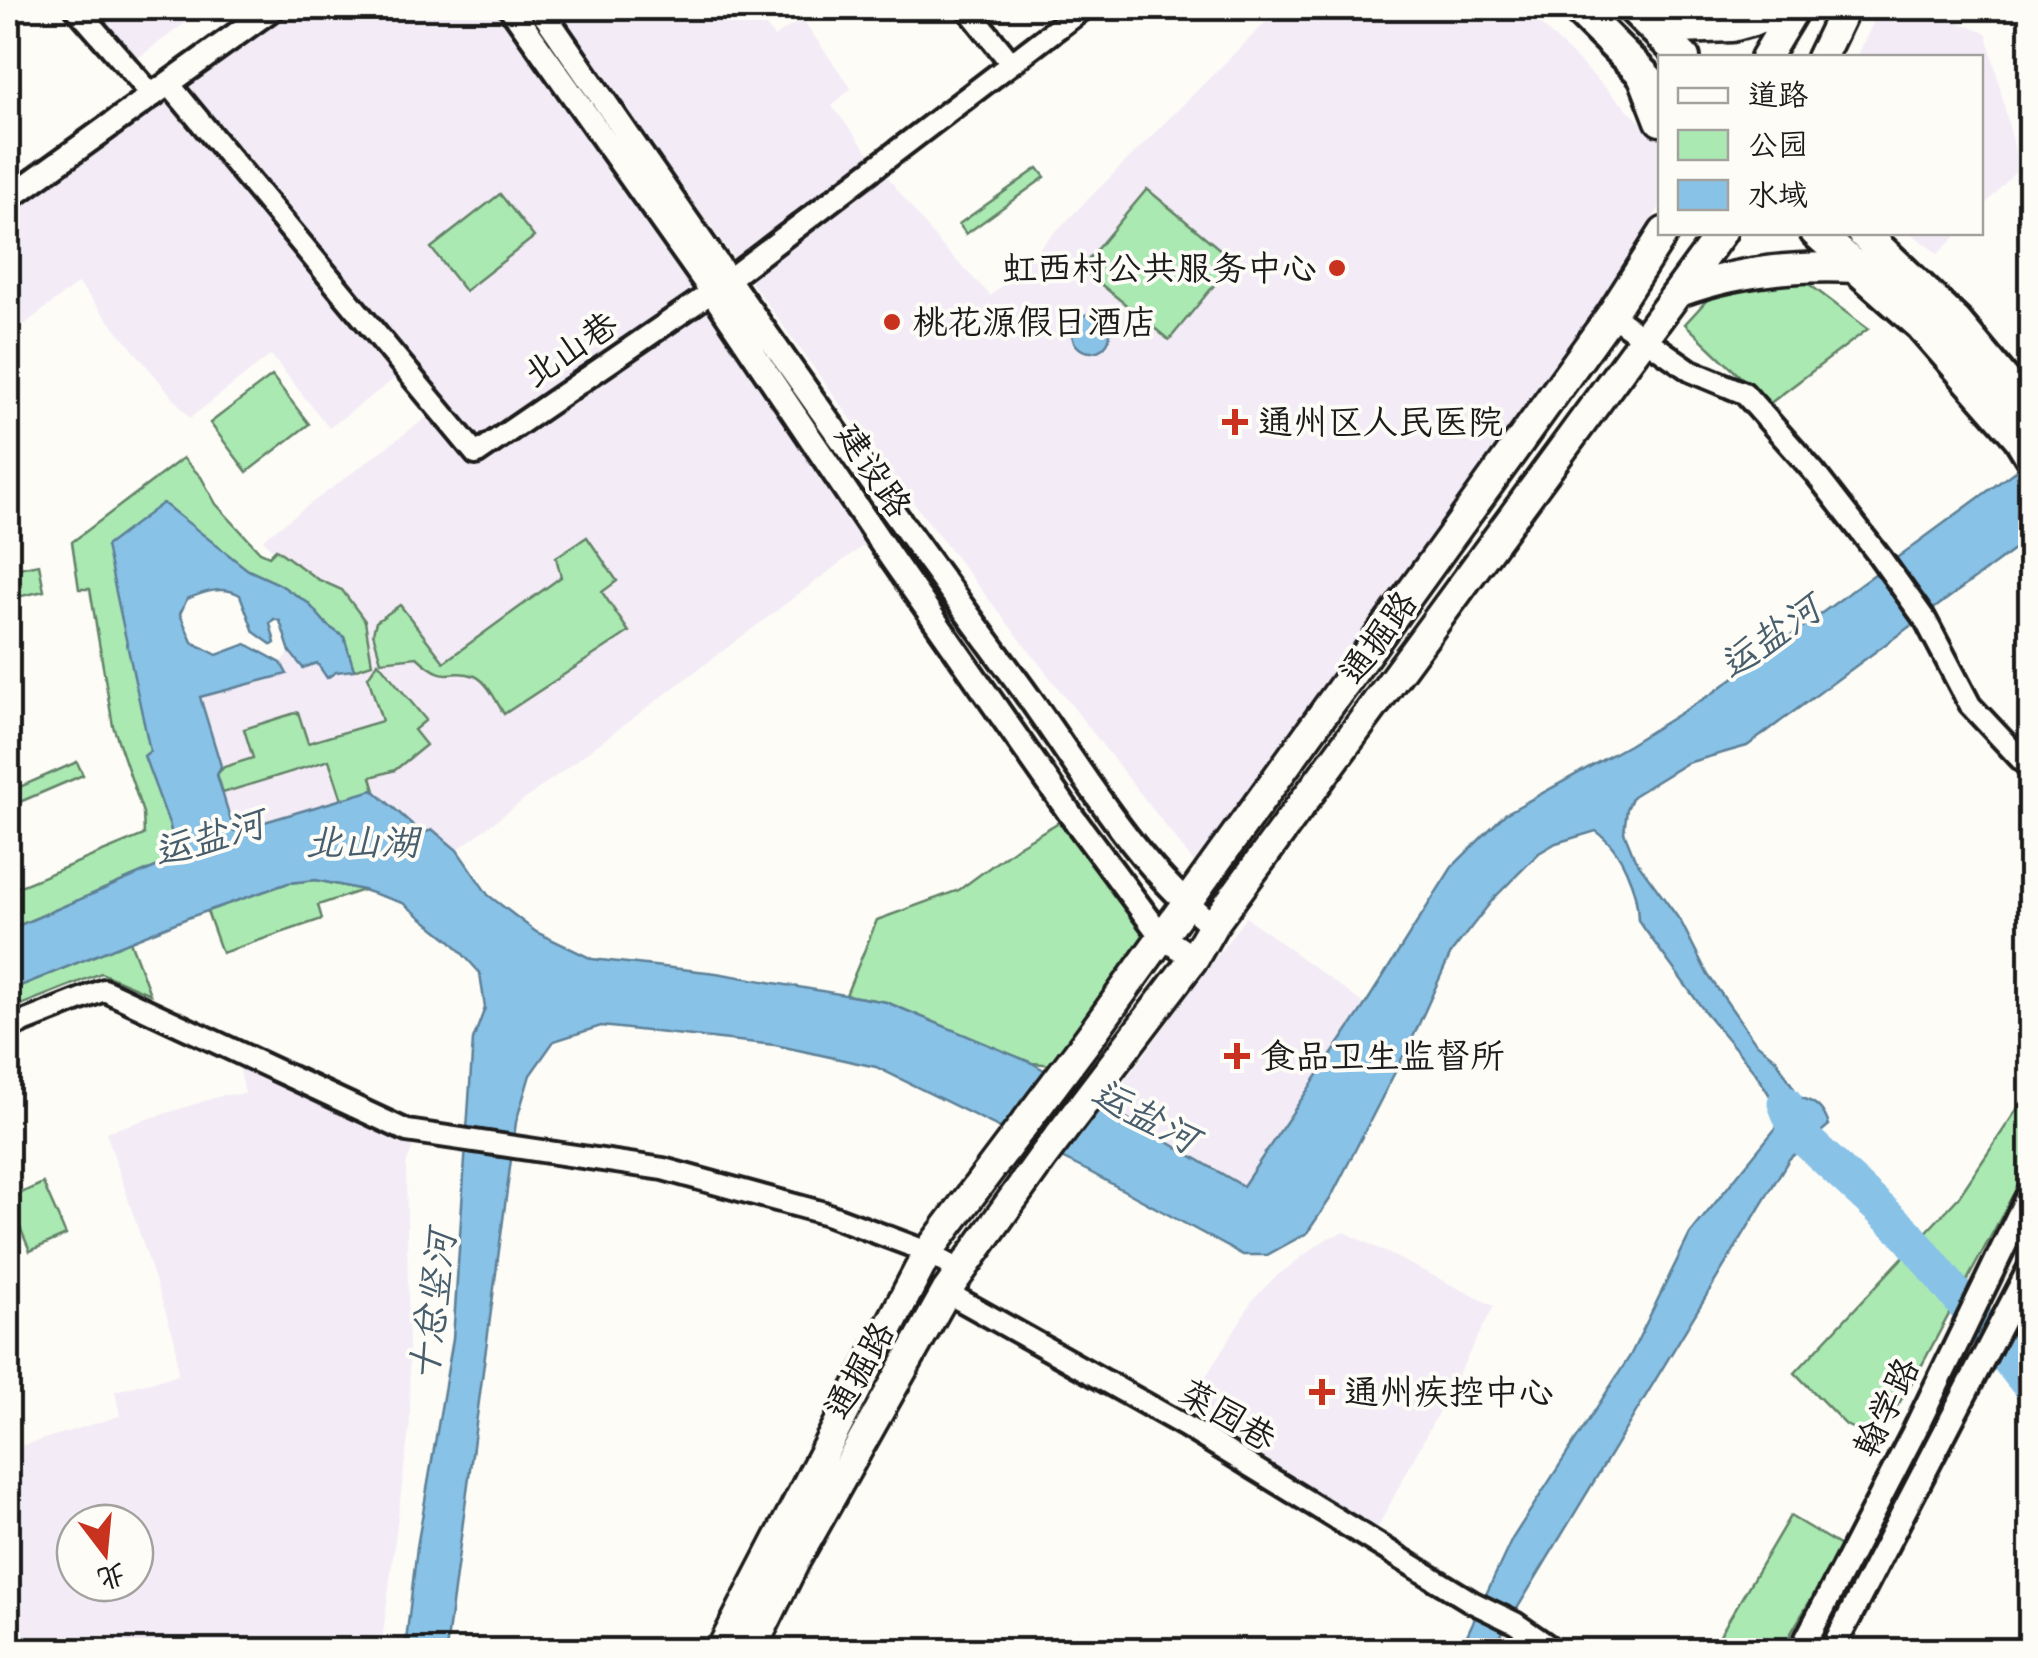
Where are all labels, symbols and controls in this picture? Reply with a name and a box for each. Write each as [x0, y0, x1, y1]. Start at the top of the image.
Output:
legend [1658, 55, 1983, 235]
text: 道路 [1748, 68, 1808, 122]
text: 公园 [1748, 118, 1808, 172]
text: 水域 [1748, 168, 1808, 222]
place label: 虹西村公共服务中心 [1002, 237, 1317, 299]
marker: 虹西村公共服务中心 [1326, 257, 1348, 279]
place label: 桃花源假日酒店 [912, 291, 1157, 353]
street label: 北山巷 [509, 294, 631, 404]
marker: 桃花源假日酒店 [881, 311, 903, 333]
place label: 通州区人民医院 [1258, 391, 1503, 453]
street label: 建设路 [819, 409, 929, 531]
marker: 通州区人民医院 [1222, 409, 1248, 435]
water label: 运盐河 [1704, 573, 1841, 697]
street label: 通掘路 [1322, 576, 1434, 698]
water label: 运盐河 [145, 788, 279, 886]
water label: 北山湖 [305, 809, 423, 876]
place label: 食品卫生监督所 [1260, 1025, 1505, 1087]
marker: 食品卫生监督所 [1224, 1043, 1250, 1069]
water label: 运盐河 [1079, 1060, 1216, 1175]
water label: 十总竖河 [390, 1221, 476, 1386]
street label: 通掘路 [806, 1309, 912, 1431]
street label: 翰学路 [1835, 1346, 1937, 1468]
street label: 菜园巷 [1167, 1361, 1289, 1469]
place label: 通州疾控中心 [1344, 1361, 1554, 1423]
marker: 通州疾控中心 [1309, 1379, 1335, 1405]
north arrow [55, 1503, 155, 1603]
text: 北 [92, 1549, 132, 1604]

